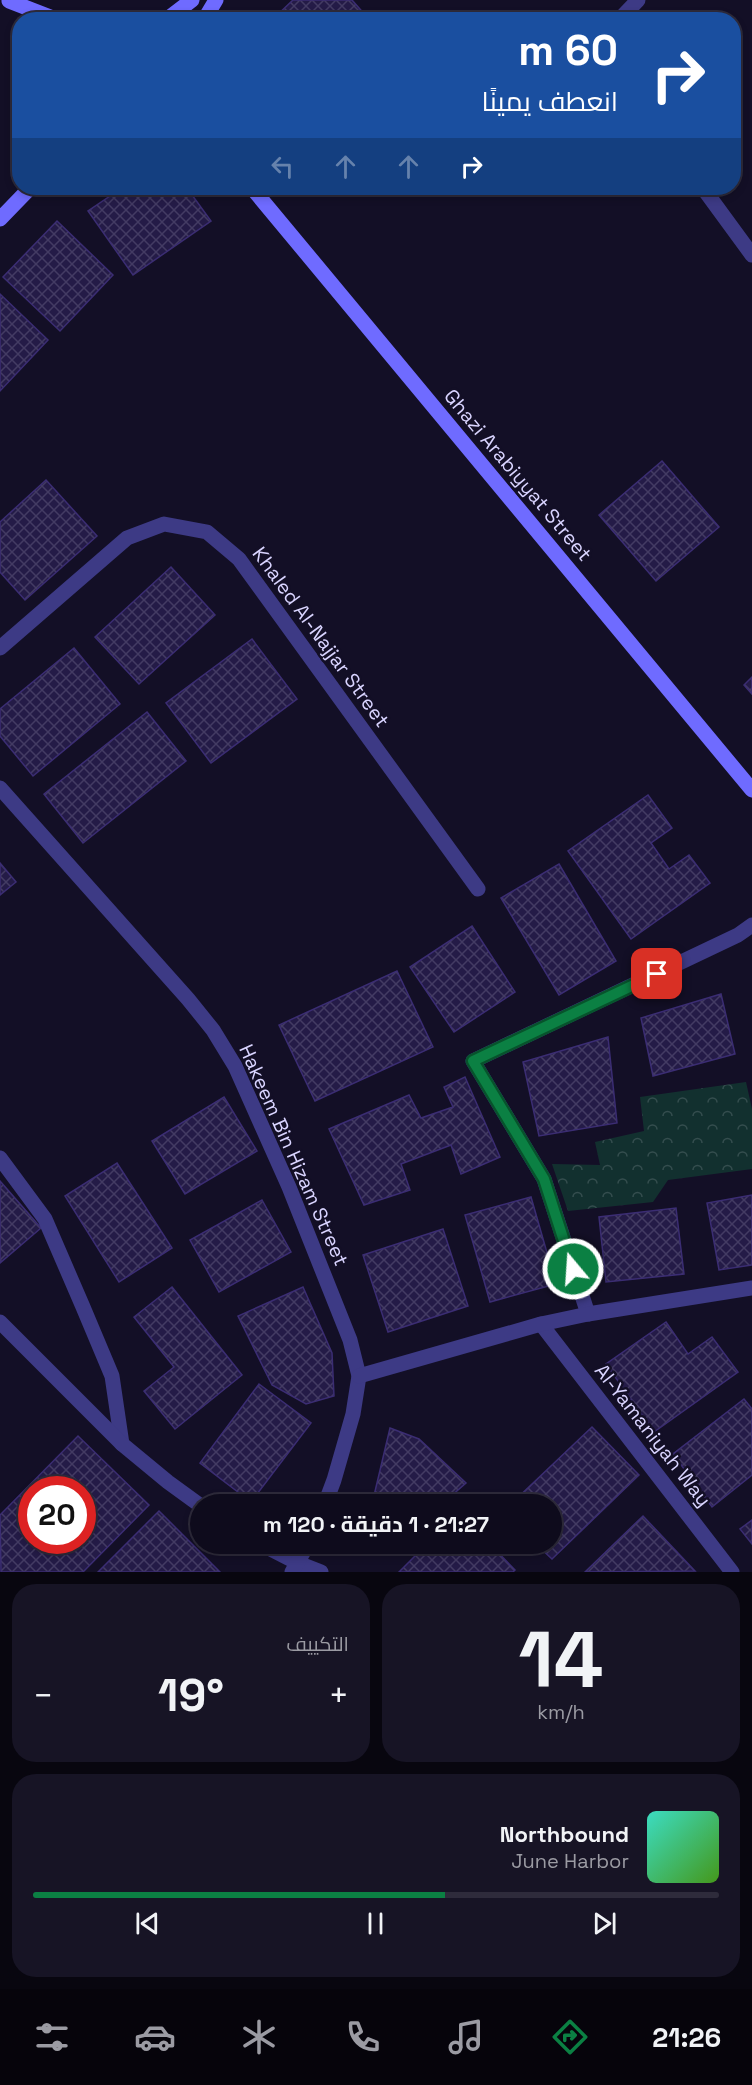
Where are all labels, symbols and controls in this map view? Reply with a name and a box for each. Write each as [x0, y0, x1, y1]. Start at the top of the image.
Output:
text: 60 m [518, 24, 618, 77]
icon: right [639, 36, 717, 114]
text: انعطف يمينًا [481, 84, 618, 119]
icon: left [266, 150, 299, 183]
icon: ahead [329, 150, 362, 183]
icon: ahead [392, 150, 425, 183]
icon: right [455, 150, 488, 183]
street label: Ghazi Arabiyyat Street [438, 384, 598, 566]
street label: Khaled Al-Najjar Street [247, 542, 395, 732]
pin [631, 948, 682, 999]
icon: arrive [640, 957, 673, 990]
street label: Hakeem Bin Hizam Street [233, 1040, 355, 1270]
position arrow [541, 1237, 605, 1301]
street label: Al-Yamaniyah Way [589, 1358, 717, 1512]
speed limit sign: 20 [18, 1476, 96, 1554]
text: 21:27 · 1 دقيقة · 120 m [263, 1510, 489, 1538]
text: 14 [519, 1610, 603, 1710]
text: التكييف [286, 1631, 349, 1657]
text: 19° [158, 1667, 224, 1724]
text: − [33, 1675, 53, 1717]
text: + [329, 1675, 349, 1717]
text: km/h [537, 1699, 585, 1725]
text: Northbound [500, 1820, 629, 1848]
text: June Harbor [511, 1848, 629, 1874]
icon: previous [131, 1907, 164, 1940]
icon: pause [359, 1907, 392, 1940]
icon: next [588, 1907, 621, 1940]
icon: filters [31, 2016, 73, 2058]
icon: car [134, 2016, 176, 2058]
icon: climate [238, 2016, 280, 2058]
icon: phone [342, 2016, 384, 2058]
icon: music [445, 2016, 487, 2058]
icon: directions [549, 2016, 591, 2058]
text: 21:26 [652, 2020, 721, 2055]

